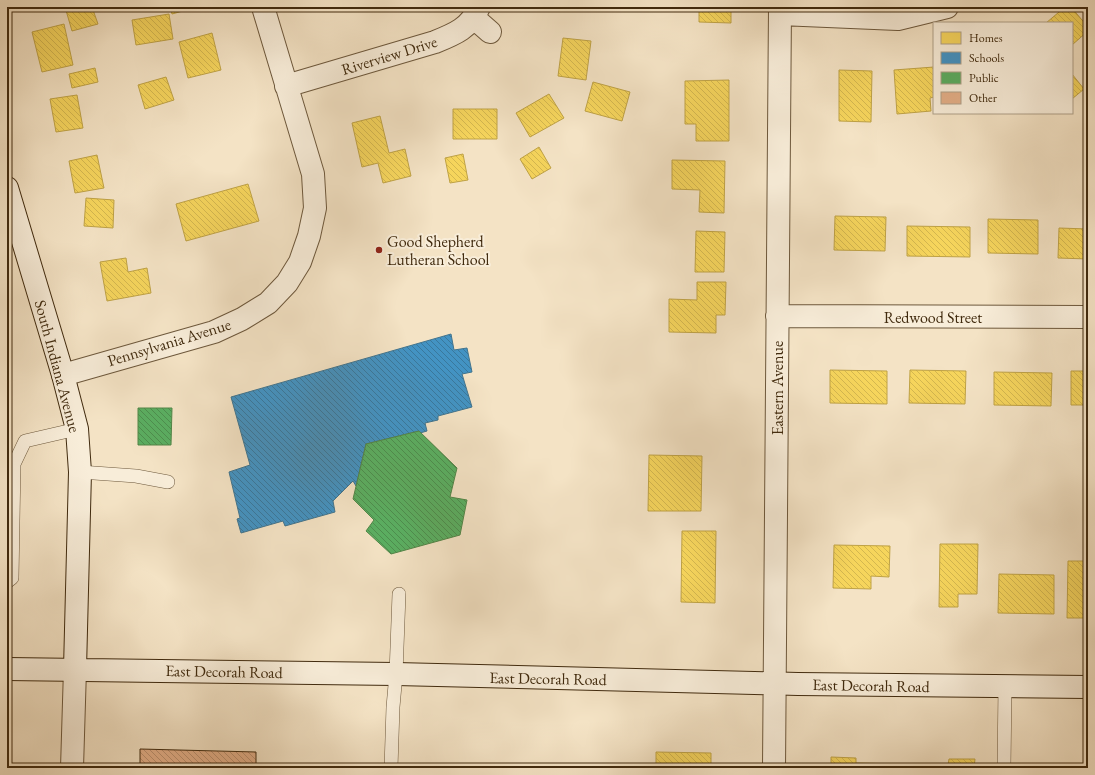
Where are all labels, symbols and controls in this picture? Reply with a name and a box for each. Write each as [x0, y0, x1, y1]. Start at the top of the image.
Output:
legend [933, 22, 1073, 114]
text: Homes [969, 30, 1003, 46]
street label: Riverview Drive [339, 31, 440, 80]
text: Schools [969, 50, 1004, 66]
text: Public [969, 70, 999, 86]
text: Other [969, 90, 997, 106]
place label: Good Shepherd Lutheran School [387, 231, 489, 270]
marker: Good Shepherd Lutheran School [374, 245, 384, 255]
street label: South Indiana Avenue [30, 297, 85, 435]
street label: Redwood Street [884, 307, 982, 328]
street label: Pennsylvania Avenue [105, 314, 233, 371]
street label: Eastern Avenue [767, 341, 788, 435]
street label: East Decorah Road [165, 660, 284, 683]
street label: East Decorah Road [489, 667, 608, 690]
street label: East Decorah Road [812, 674, 931, 697]

